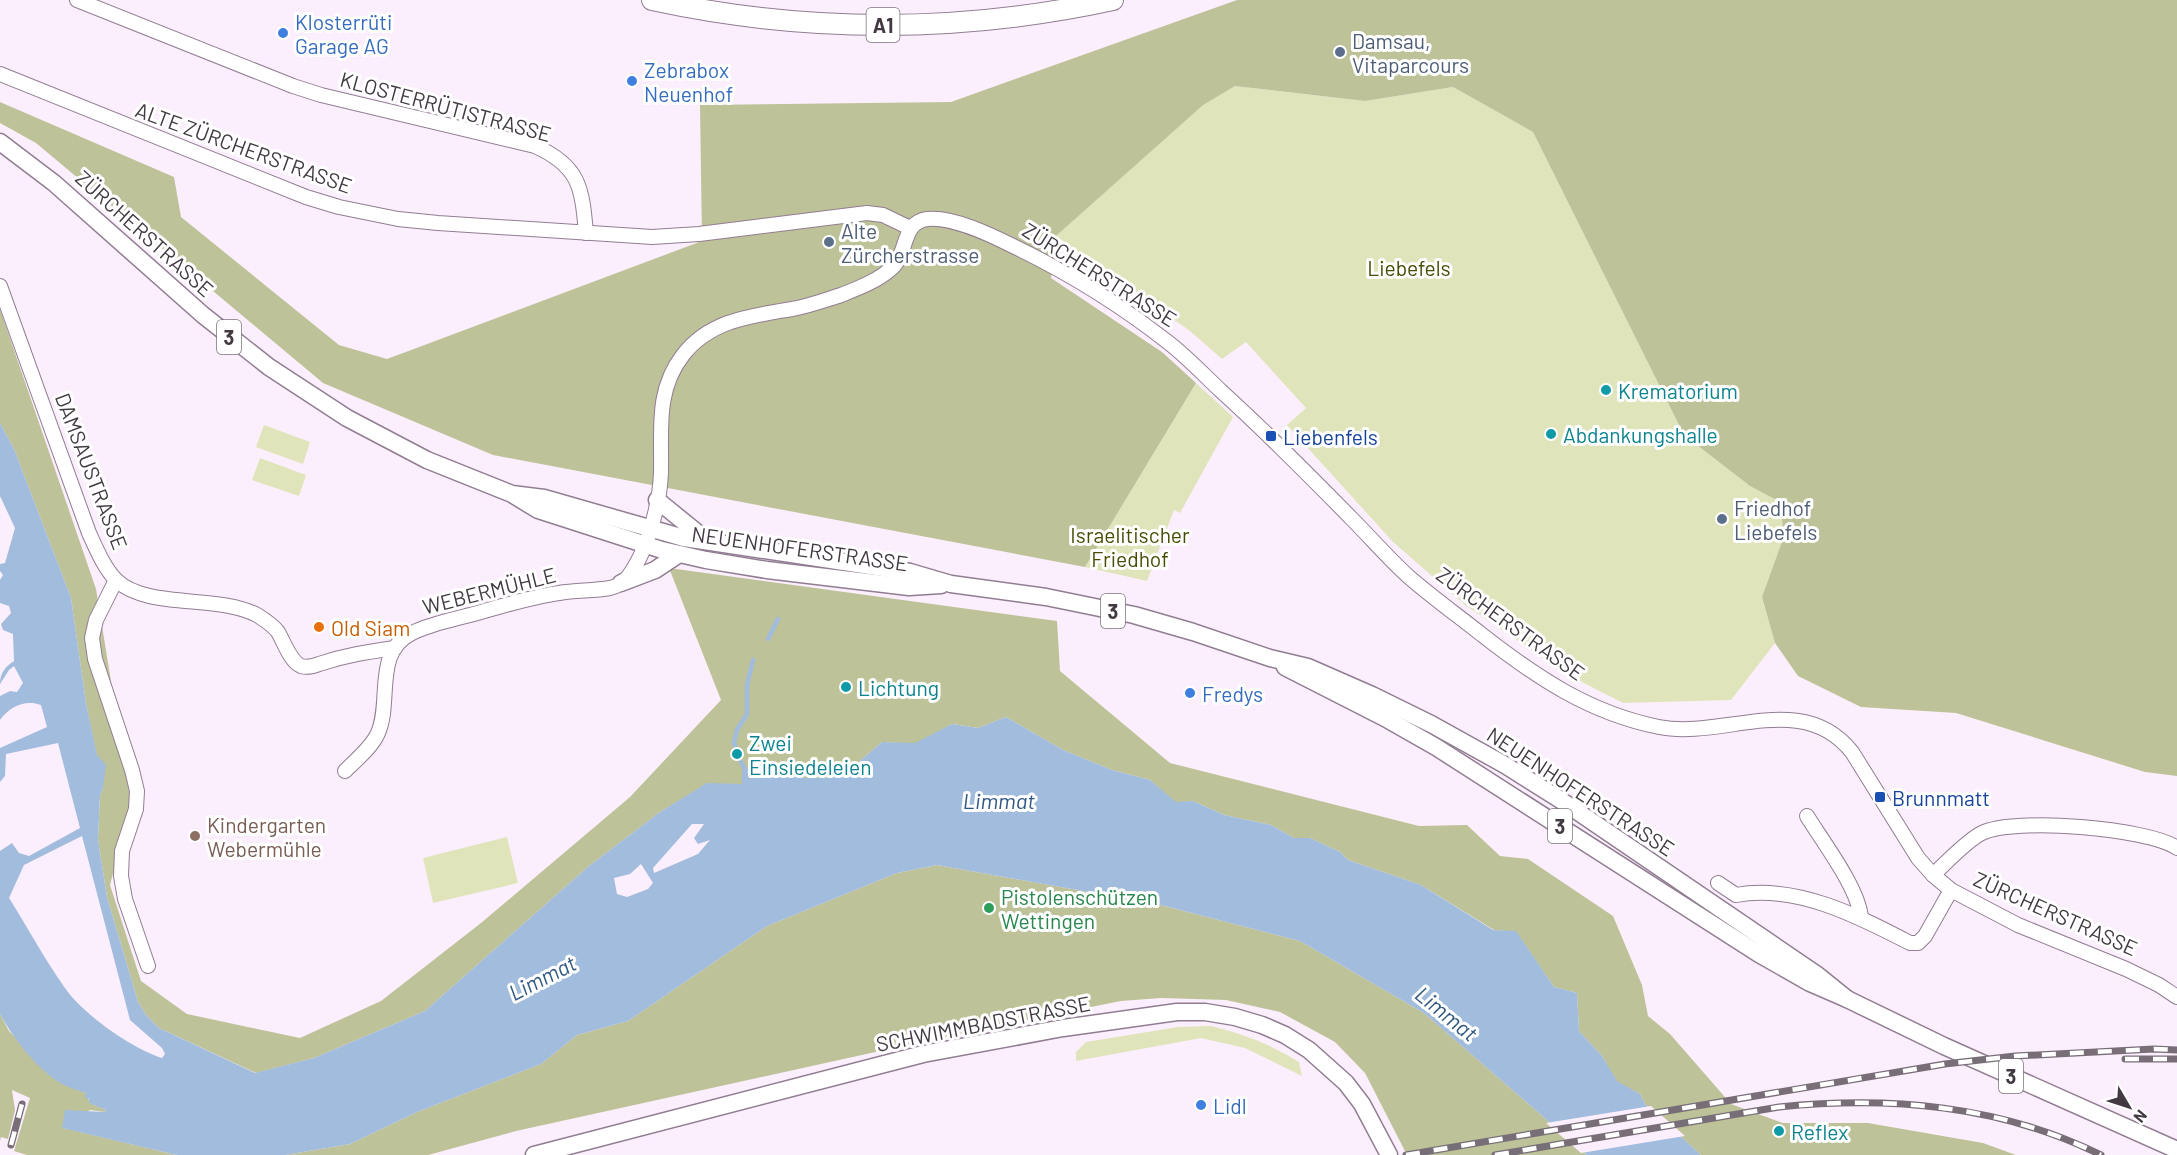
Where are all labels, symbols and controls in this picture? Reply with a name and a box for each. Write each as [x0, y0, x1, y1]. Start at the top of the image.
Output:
road number: A1 [866, 8, 900, 42]
place label: Klosterrüti Garage AG [295, 9, 392, 58]
marker: Klosterrüti Garage AG [276, 26, 290, 40]
place label: Damsau, Vitaparcours [1352, 28, 1469, 77]
marker: Damsau, Vitaparcours [1333, 45, 1347, 59]
place label: Zebrabox Neuenhof [644, 57, 733, 106]
street label: KLOSTERRÜTISTRASSE [338, 66, 554, 146]
marker: Zebrabox Neuenhof [625, 74, 639, 88]
street label: ALTE ZÜRCHERSTRASSE [132, 96, 356, 198]
street label: ZÜRCHERSTRASSE [71, 165, 219, 301]
street label: ZÜRCHERSTRASSE [1018, 217, 1182, 331]
place label: Alte Zürcherstrasse [841, 218, 979, 267]
marker: Alte Zürcherstrasse [822, 235, 836, 249]
park label: Liebefels [1367, 255, 1451, 280]
road number: 3 [217, 320, 241, 354]
place label: Krematorium [1618, 378, 1738, 403]
marker: Krematorium [1599, 383, 1613, 397]
street label: DAMSAUSTRASSE [51, 389, 133, 553]
place label: Abdankungshalle [1563, 422, 1718, 447]
place label: Liebenfels [1283, 424, 1378, 449]
marker: Abdankungshalle [1544, 427, 1558, 441]
marker: Liebenfels [1264, 429, 1278, 443]
place label: Friedhof Liebefels [1734, 495, 1817, 544]
marker: Friedhof Liebefels [1715, 512, 1729, 526]
street label: NEUENHOFERSTRASSE [690, 520, 910, 576]
park label: Israelitischer Friedhof [1070, 522, 1190, 571]
street label: WEBERMÜHLE [420, 561, 558, 619]
street label: ZÜRCHERSTRASSE [1432, 561, 1590, 685]
road number: 3 [1101, 594, 1125, 628]
place label: Old Siam [331, 615, 410, 640]
marker: Old Siam [312, 620, 326, 634]
place label: Lichtung [858, 675, 939, 700]
marker: Lichtung [839, 680, 853, 694]
place label: Fredys [1202, 681, 1263, 706]
marker: Fredys [1183, 686, 1197, 700]
street label: NEUENHOFERSTRASSE [1483, 721, 1679, 861]
place label: Zwei Einsiedeleien [749, 730, 872, 779]
marker: Zwei Einsiedeleien [730, 747, 744, 761]
place label: Brunnmatt [1892, 785, 1990, 810]
water label: Limmat [963, 787, 1035, 813]
marker: Brunnmatt [1873, 790, 1887, 804]
road number: 3 [1548, 809, 1572, 843]
place label: Kindergarten Webermühle [207, 812, 326, 861]
marker: Kindergarten Webermühle [188, 829, 202, 843]
street label: ZÜRCHERSTRASSE [1970, 866, 2142, 960]
place label: Pistolenschützen Wettingen [1001, 884, 1158, 933]
marker: Pistolenschützen Wettingen [982, 901, 996, 915]
water label: Limmat [504, 949, 580, 1005]
water label: Limmat [1411, 980, 1483, 1046]
street label: SCHWIMMBADSTRASSE [874, 990, 1092, 1056]
road number: 3 [1999, 1059, 2023, 1093]
north arrow [2099, 1077, 2159, 1137]
place label: Lidl [1213, 1093, 1247, 1118]
marker: Lidl [1194, 1098, 1208, 1112]
text: N [2130, 1107, 2152, 1127]
place label: Reflex [1791, 1119, 1848, 1144]
marker: Reflex [1772, 1124, 1786, 1138]

